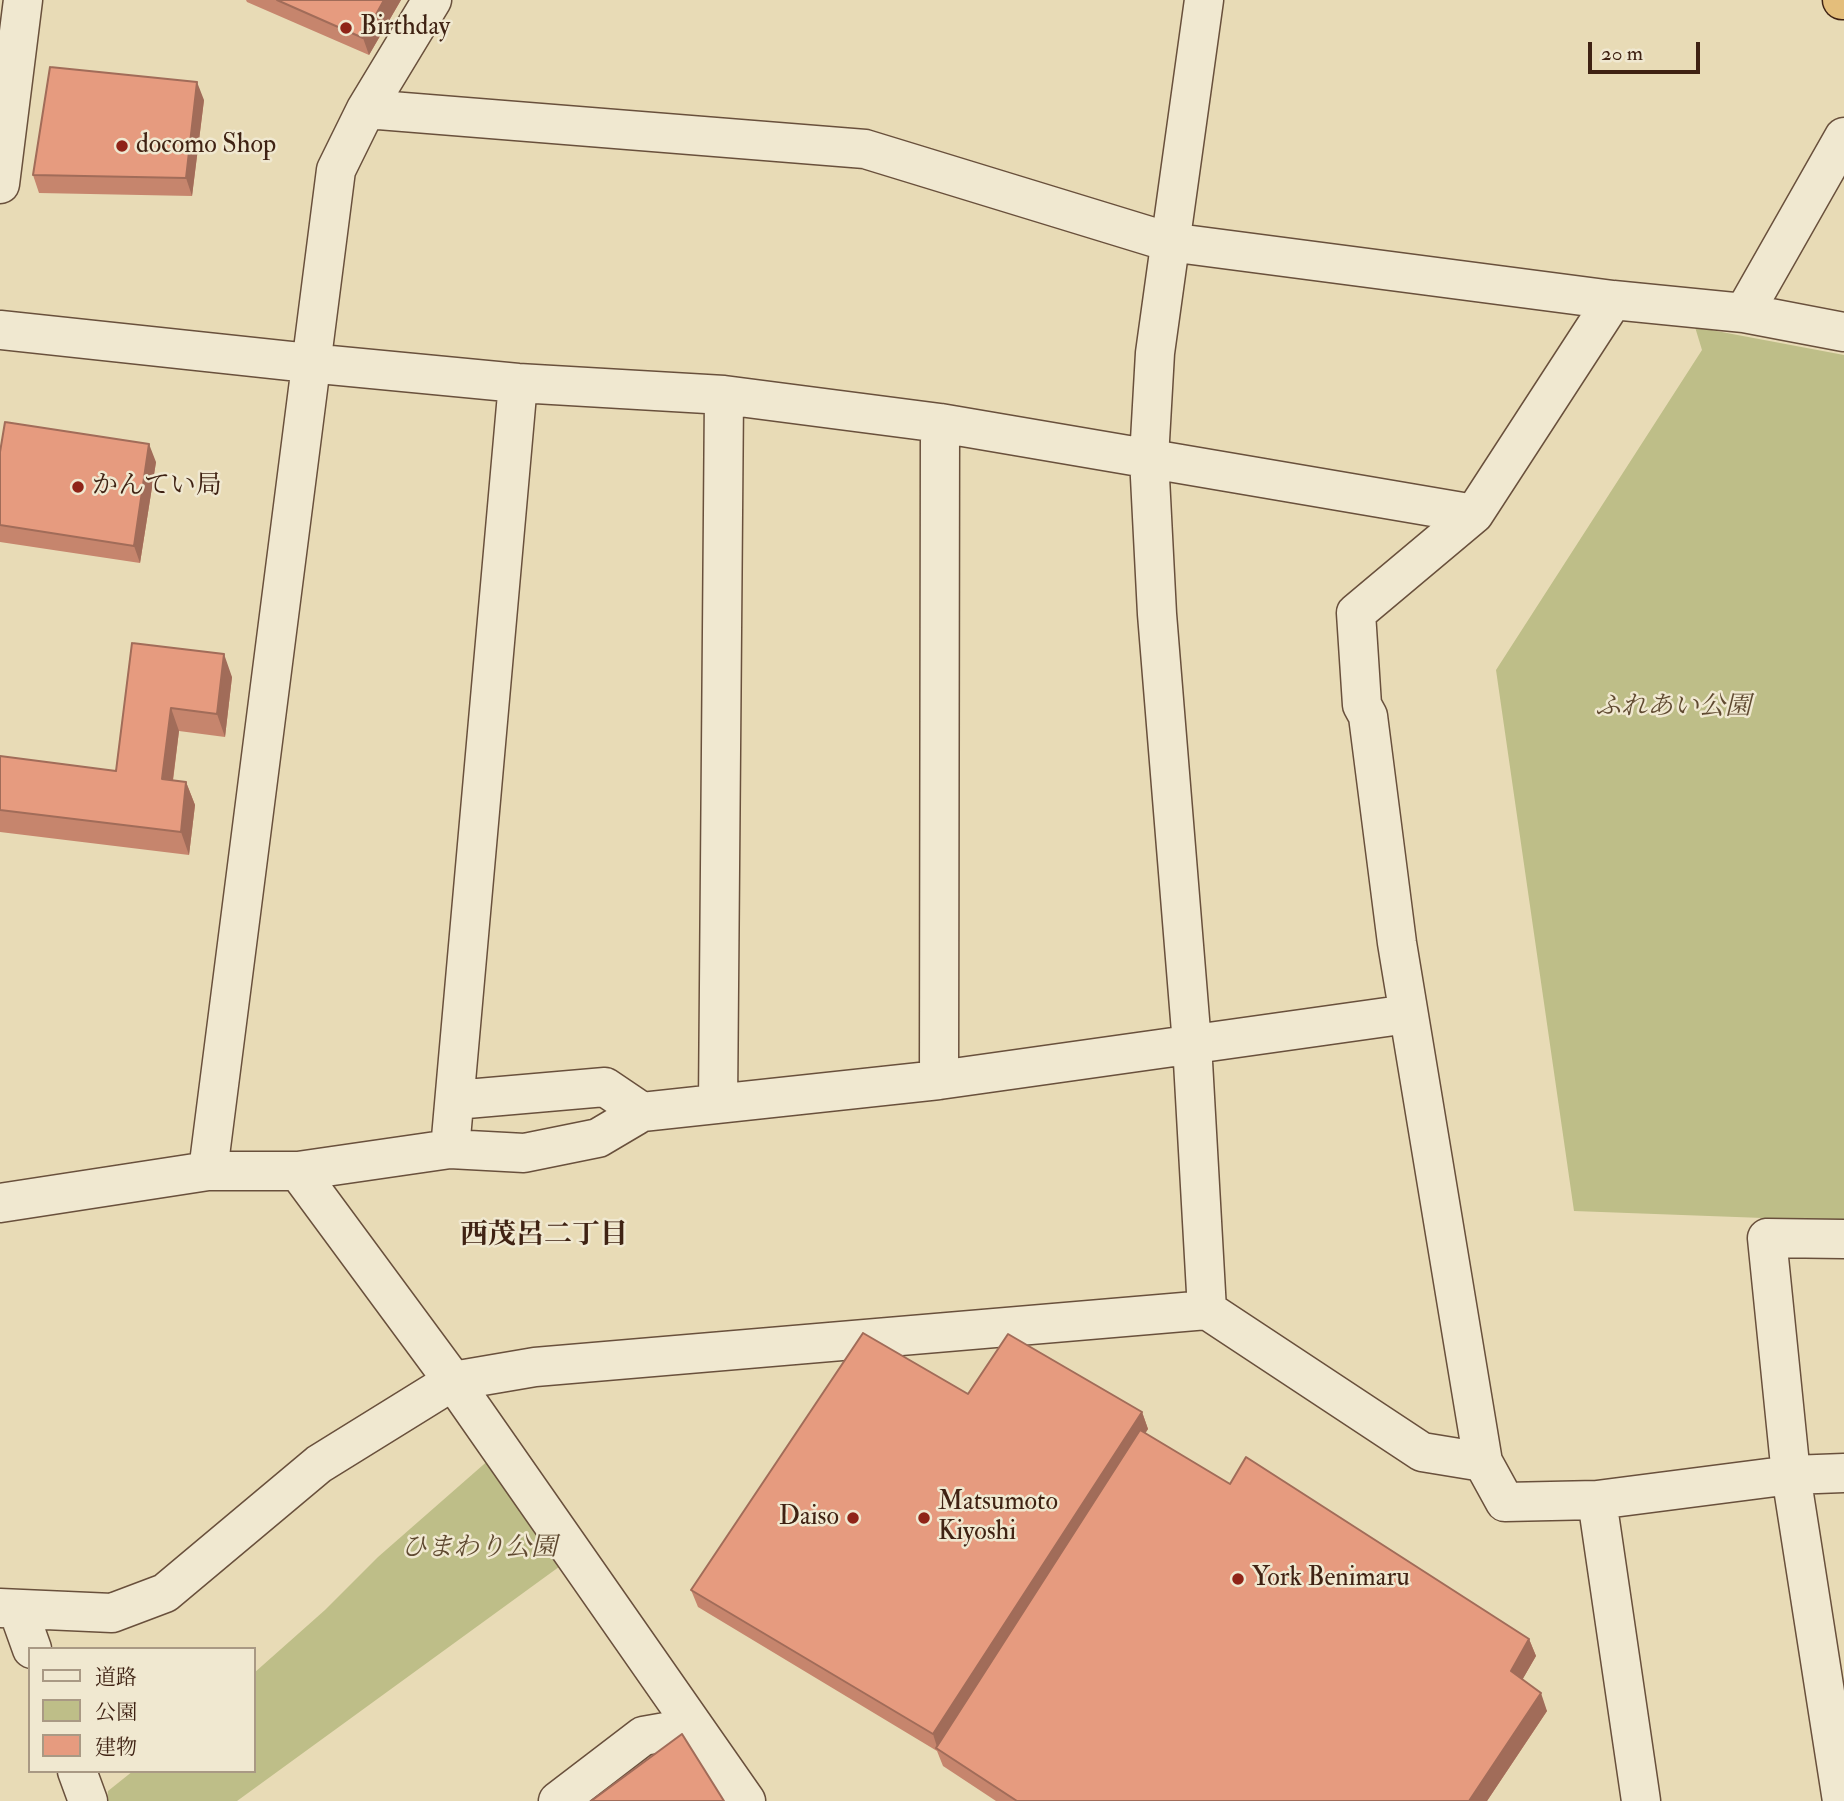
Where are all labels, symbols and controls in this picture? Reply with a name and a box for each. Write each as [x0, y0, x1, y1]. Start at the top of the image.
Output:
place label: Birthday [360, 12, 450, 44]
marker: Birthday [338, 20, 354, 36]
scale bar [1592, 28, 1704, 72]
text: 20 m [1601, 40, 1643, 67]
place label: docomo Shop [136, 130, 276, 162]
marker: docomo Shop [114, 138, 130, 154]
place label: かんてい局 [92, 471, 222, 503]
marker: かんてい局 [70, 479, 86, 495]
park label: ふれあい公園 [1595, 692, 1751, 724]
district label: 西茂呂二丁目 [460, 1220, 628, 1254]
place label: Matsumoto Kiyoshi [938, 1487, 1058, 1548]
place label: Daiso [779, 1502, 839, 1534]
marker: Daiso [845, 1510, 861, 1526]
marker: Matsumoto Kiyoshi [916, 1510, 932, 1526]
park label: ひまわり公園 [401, 1533, 557, 1565]
place label: York Benimaru [1252, 1563, 1410, 1595]
marker: York Benimaru [1230, 1571, 1246, 1587]
legend [28, 1647, 256, 1773]
text: 道路 [95, 1664, 137, 1691]
text: 公園 [95, 1699, 137, 1726]
text: 建物 [95, 1734, 137, 1761]

